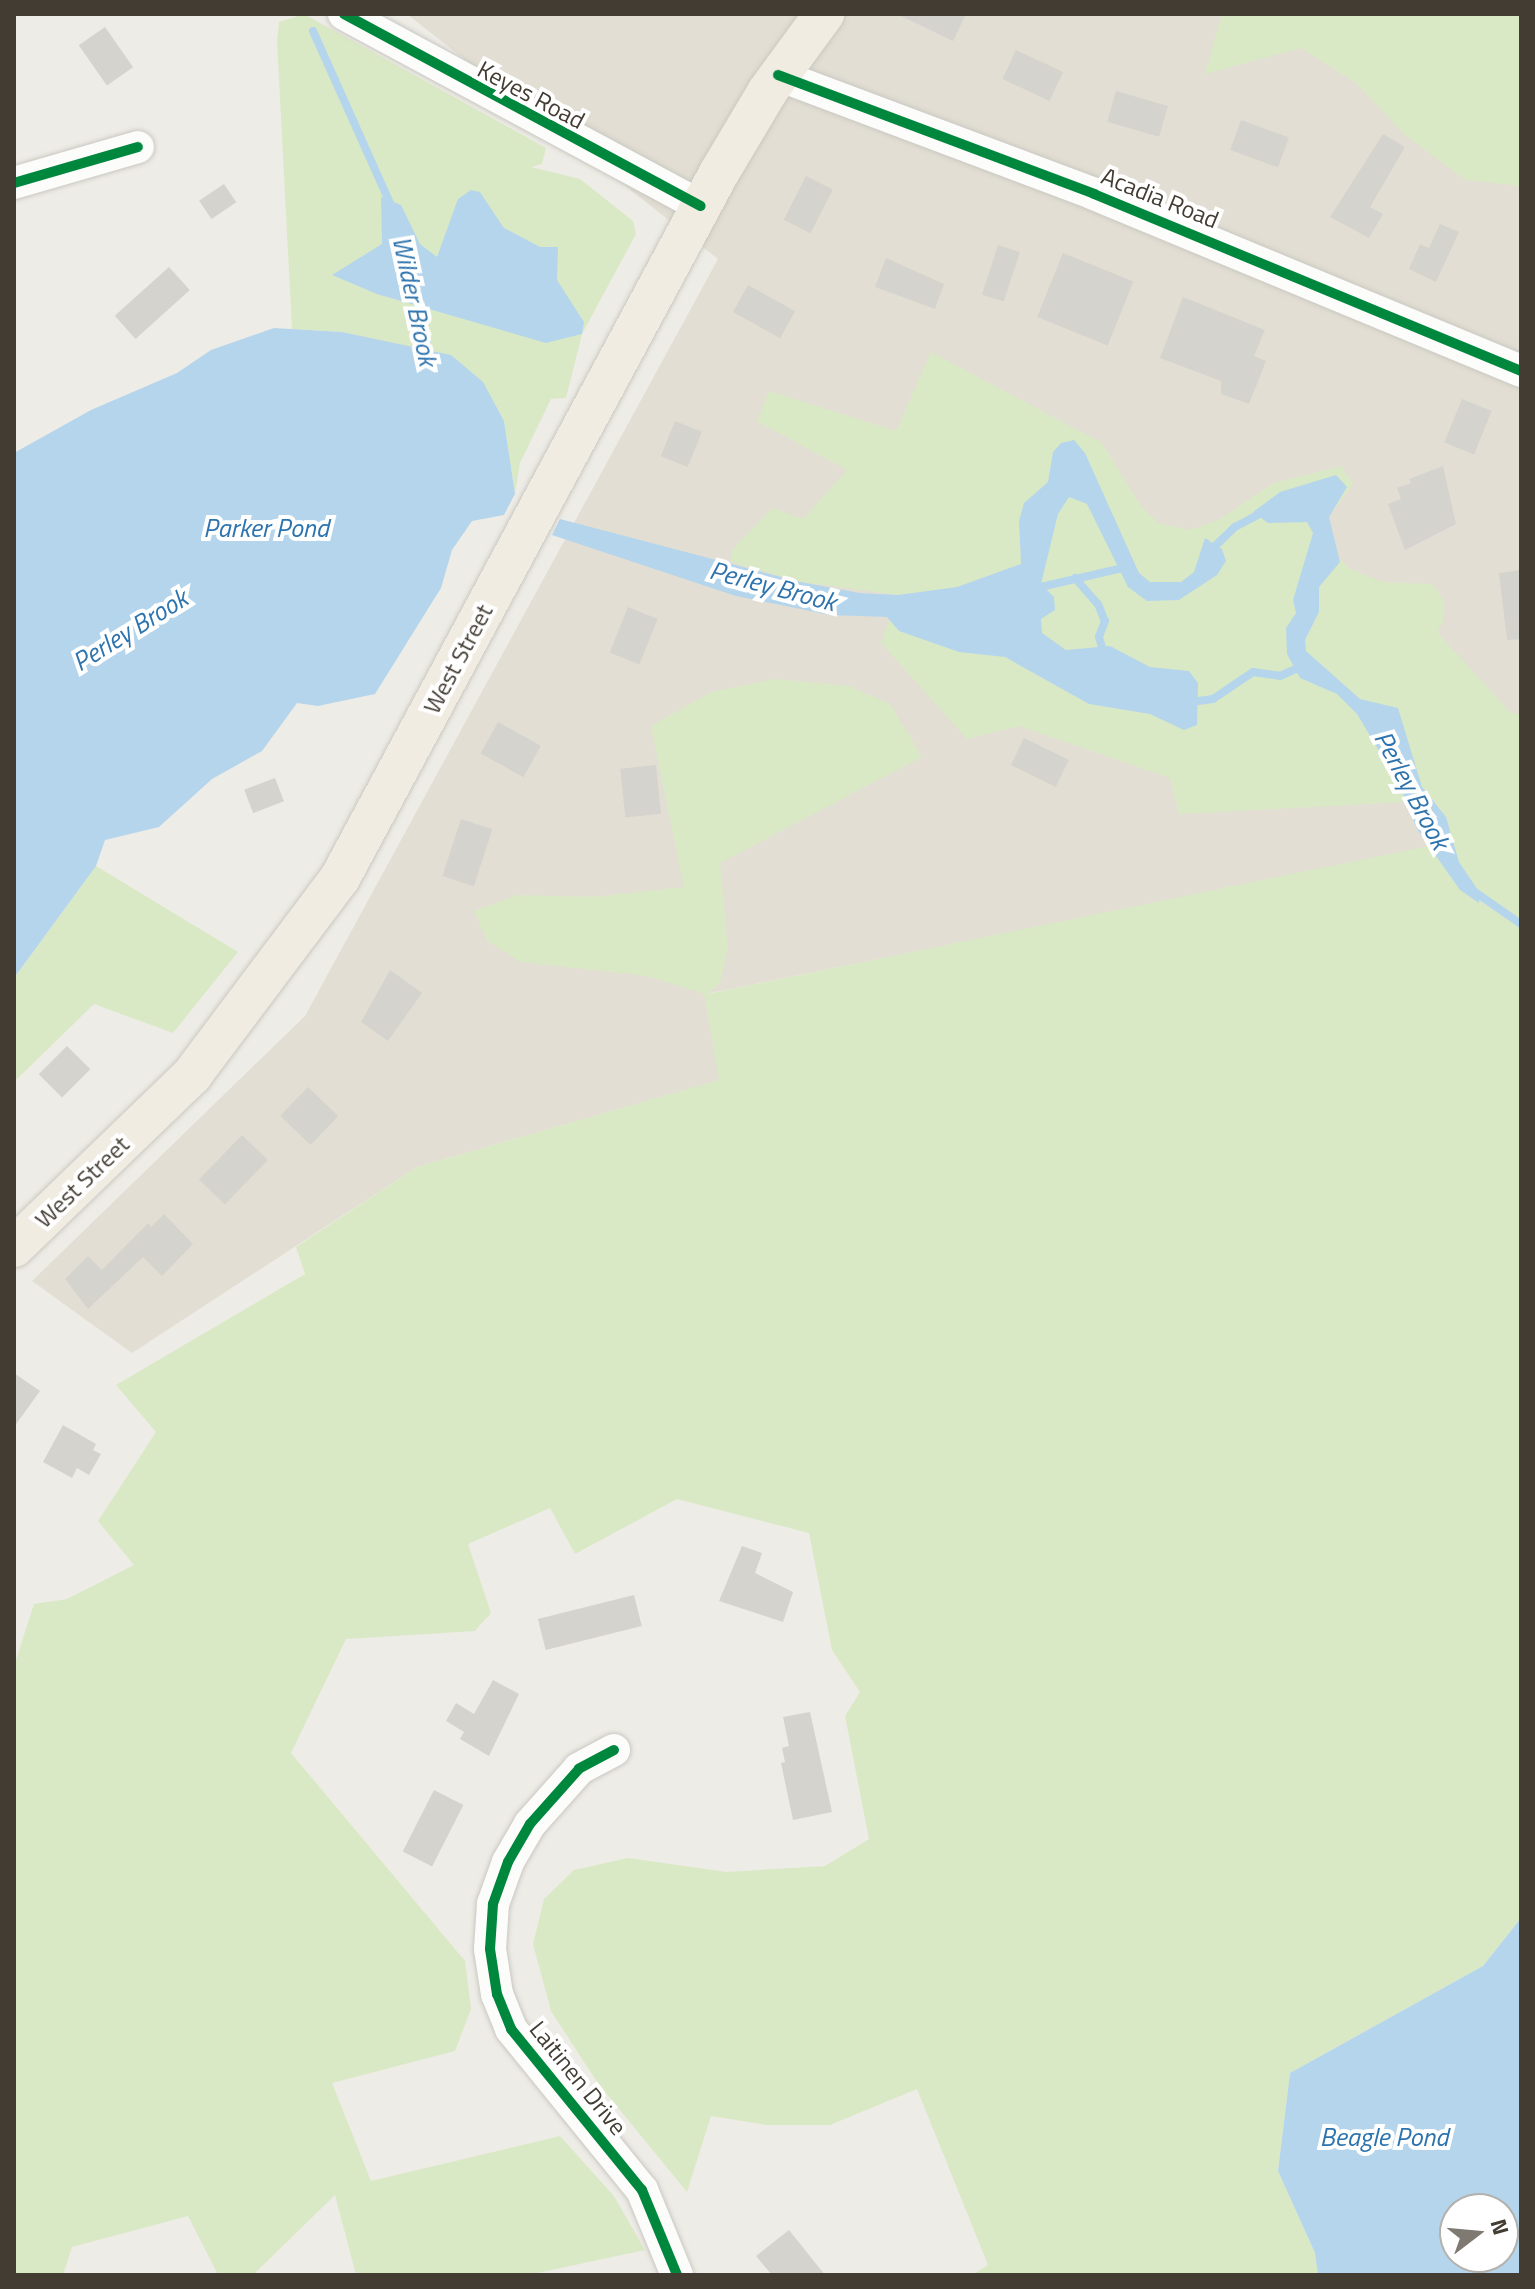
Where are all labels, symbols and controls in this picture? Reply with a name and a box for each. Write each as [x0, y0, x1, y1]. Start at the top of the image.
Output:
street label: Keyes Road [473, 55, 589, 135]
street label: Acadia Road [1097, 161, 1223, 235]
water label: Wilder Brook [386, 233, 444, 369]
water label: Parker Pond [203, 512, 329, 544]
water label: Perley Brook [706, 554, 840, 618]
water label: Perley Brook [67, 582, 193, 678]
street label: West Street [417, 599, 499, 719]
water label: Perley Brook [1368, 725, 1456, 855]
street label: West Street [29, 1130, 135, 1234]
street label: Laitinen Drive [523, 2015, 633, 2141]
water label: Beagle Pond [1320, 2121, 1448, 2153]
north arrow [1439, 2193, 1519, 2273]
text: N [1482, 2215, 1519, 2239]

